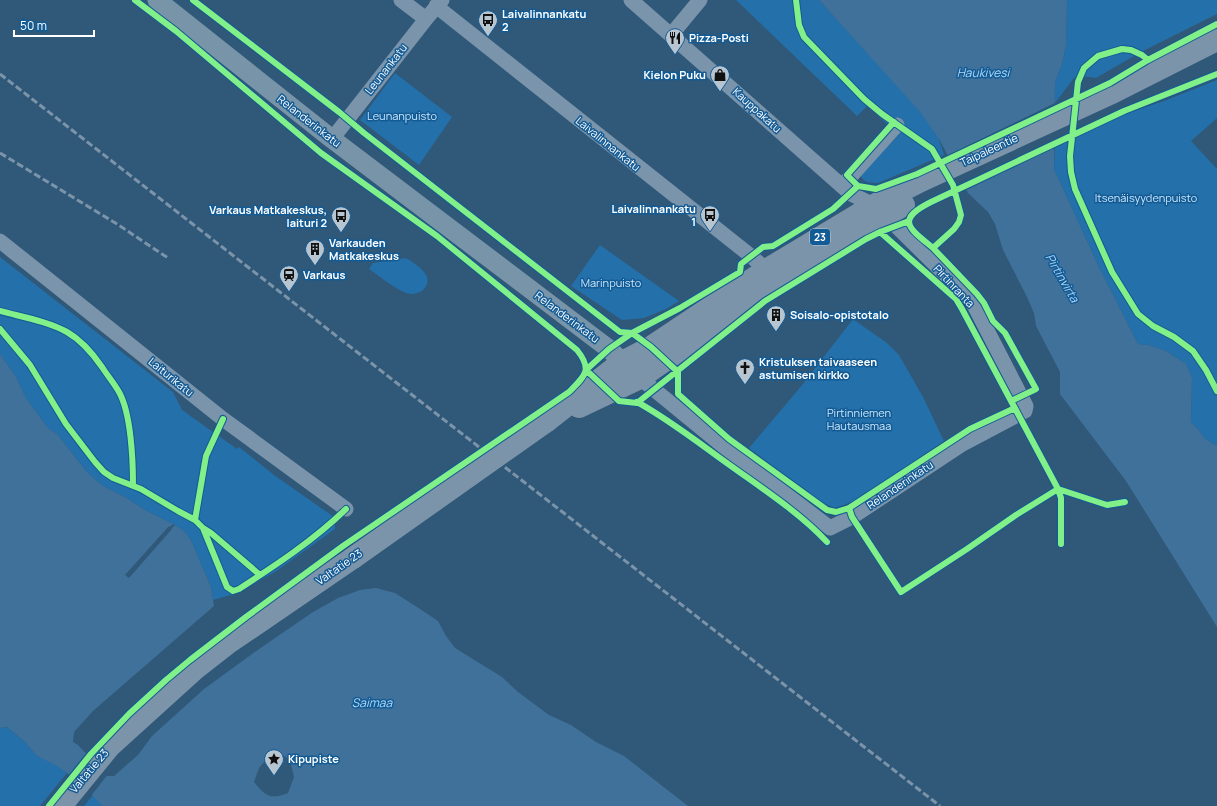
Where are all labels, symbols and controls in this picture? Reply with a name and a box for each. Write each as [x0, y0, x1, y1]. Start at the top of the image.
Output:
place label: Laivalinnankatu 2 [502, 6, 587, 34]
bus stop icon: Laivalinnankatu 2 [477, 9, 499, 37]
scale bar [14, 12, 94, 38]
text: 50 m [20, 17, 47, 34]
restaurant icon: Pizza-Posti [664, 27, 686, 55]
place label: Pizza-Posti [689, 30, 749, 45]
street label: Leunankatu [361, 40, 410, 97]
shop icon: Kielon Puku [709, 64, 731, 92]
water label: Haukivesi [957, 64, 1012, 81]
place label: Kielon Puku [644, 67, 706, 82]
street label: Kauppakatu [730, 84, 785, 136]
street label: Relanderinkatu [274, 91, 344, 150]
park label: Leunanpuisto [367, 108, 437, 123]
street label: Laivalinnankatu [573, 113, 644, 174]
street label: Taipaleentie [957, 129, 1021, 170]
park label: Itsenäisyydenpuisto [1095, 190, 1198, 205]
place label: Laivalinnankatu 1 [612, 201, 696, 229]
place label: Varkaus Matkakeskus, laituri 2 [209, 202, 327, 230]
bus stop icon: Laivalinnankatu 1 [699, 204, 721, 232]
bus stop icon: Varkaus Matkakeskus, laituri 2 [330, 205, 352, 233]
road number: 23 [810, 229, 830, 245]
place label: Varkauden Matkakeskus [329, 235, 399, 263]
building icon: Varkauden Matkakeskus [304, 238, 326, 266]
water label: Pirtinvirta [1042, 250, 1084, 306]
street label: Pirtinranta [931, 261, 978, 310]
station icon: Varkaus [278, 264, 300, 292]
place label: Varkaus [303, 267, 345, 282]
park label: Marinpuisto [581, 275, 642, 290]
street label: Relanderinkatu [532, 287, 603, 346]
building icon: Soisalo-opistotalo [765, 304, 787, 332]
place label: Soisalo-opistotalo [790, 307, 889, 322]
street label: Laiturikatu [146, 354, 197, 400]
place label: Kristuksen taivaaseen astumisen kirkko [759, 354, 877, 382]
church icon: Kristuksen taivaaseen astumisen kirkko [734, 357, 756, 385]
park label: Pirtinniemen Hautausmaa [827, 405, 891, 433]
street label: Relanderinkatu [864, 457, 936, 512]
street label: Valtatie 23 [313, 545, 365, 588]
water label: Saimaa [352, 694, 394, 711]
street label: Valtatie 23 [66, 745, 111, 796]
place icon: Kipupiste [263, 748, 285, 776]
place label: Kipupiste [288, 751, 339, 766]

